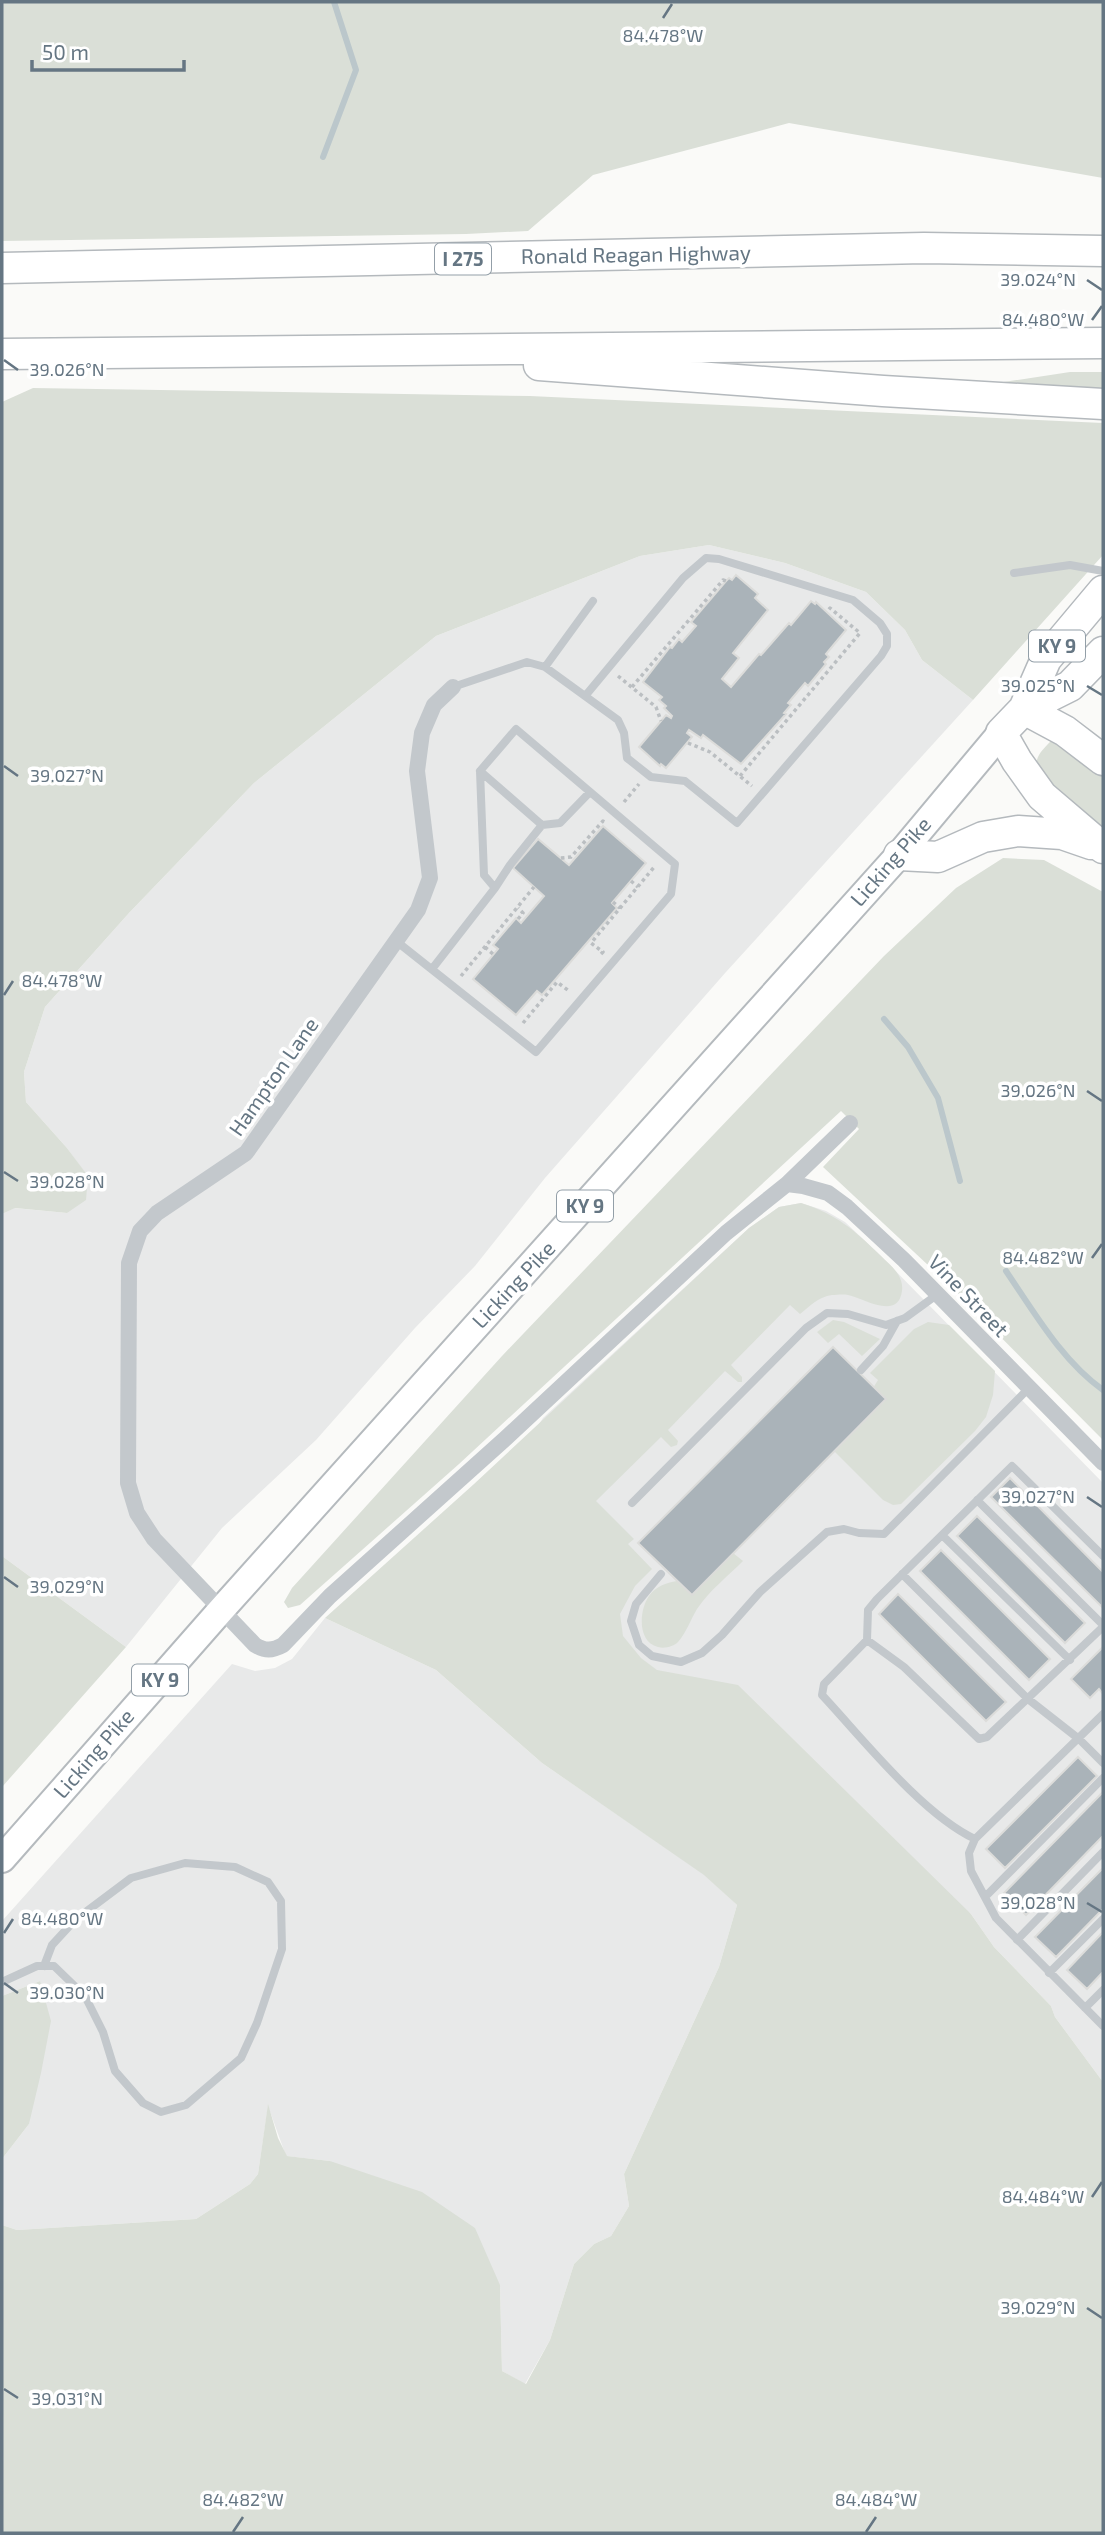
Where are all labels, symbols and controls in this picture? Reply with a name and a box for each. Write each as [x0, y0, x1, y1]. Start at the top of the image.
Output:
text: 84.478°W [623, 24, 703, 46]
scale bar [32, 28, 184, 72]
text: 50 m [42, 39, 89, 64]
street label: Ronald Reagan Highway [521, 239, 751, 268]
road number: I 275 [435, 244, 491, 274]
text: 39.024°N [1000, 268, 1076, 290]
text: 84.480°W [1002, 308, 1084, 330]
text: 39.026°N [30, 358, 104, 380]
road number: KY 9 [1029, 631, 1085, 662]
text: 39.025°N [1001, 674, 1075, 696]
text: 39.027°N [30, 764, 104, 786]
street label: Licking Pike [844, 811, 935, 911]
text: 84.478°W [22, 969, 102, 991]
street label: Hampton Lane [223, 1012, 323, 1140]
text: 39.026°N [1001, 1079, 1075, 1101]
text: 39.028°N [29, 1170, 105, 1192]
road number: KY 9 [557, 1190, 613, 1222]
street label: Licking Pike [466, 1235, 560, 1333]
text: 84.482°W [1002, 1246, 1084, 1268]
street label: Vine Street [924, 1249, 1014, 1341]
text: 39.027°N [1001, 1485, 1075, 1507]
text: 39.029°N [30, 1575, 104, 1597]
road number: KY 9 [132, 1664, 188, 1696]
street label: Licking Pike [47, 1703, 138, 1803]
text: 39.028°N [1000, 1891, 1076, 1913]
text: 84.480°W [21, 1907, 103, 1929]
text: 39.030°N [29, 1981, 105, 2003]
text: 84.484°W [1002, 2185, 1084, 2207]
text: 39.029°N [1001, 2296, 1075, 2318]
text: 39.031°N [31, 2387, 103, 2409]
text: 84.482°W [202, 2488, 284, 2510]
text: 84.484°W [835, 2488, 917, 2510]

